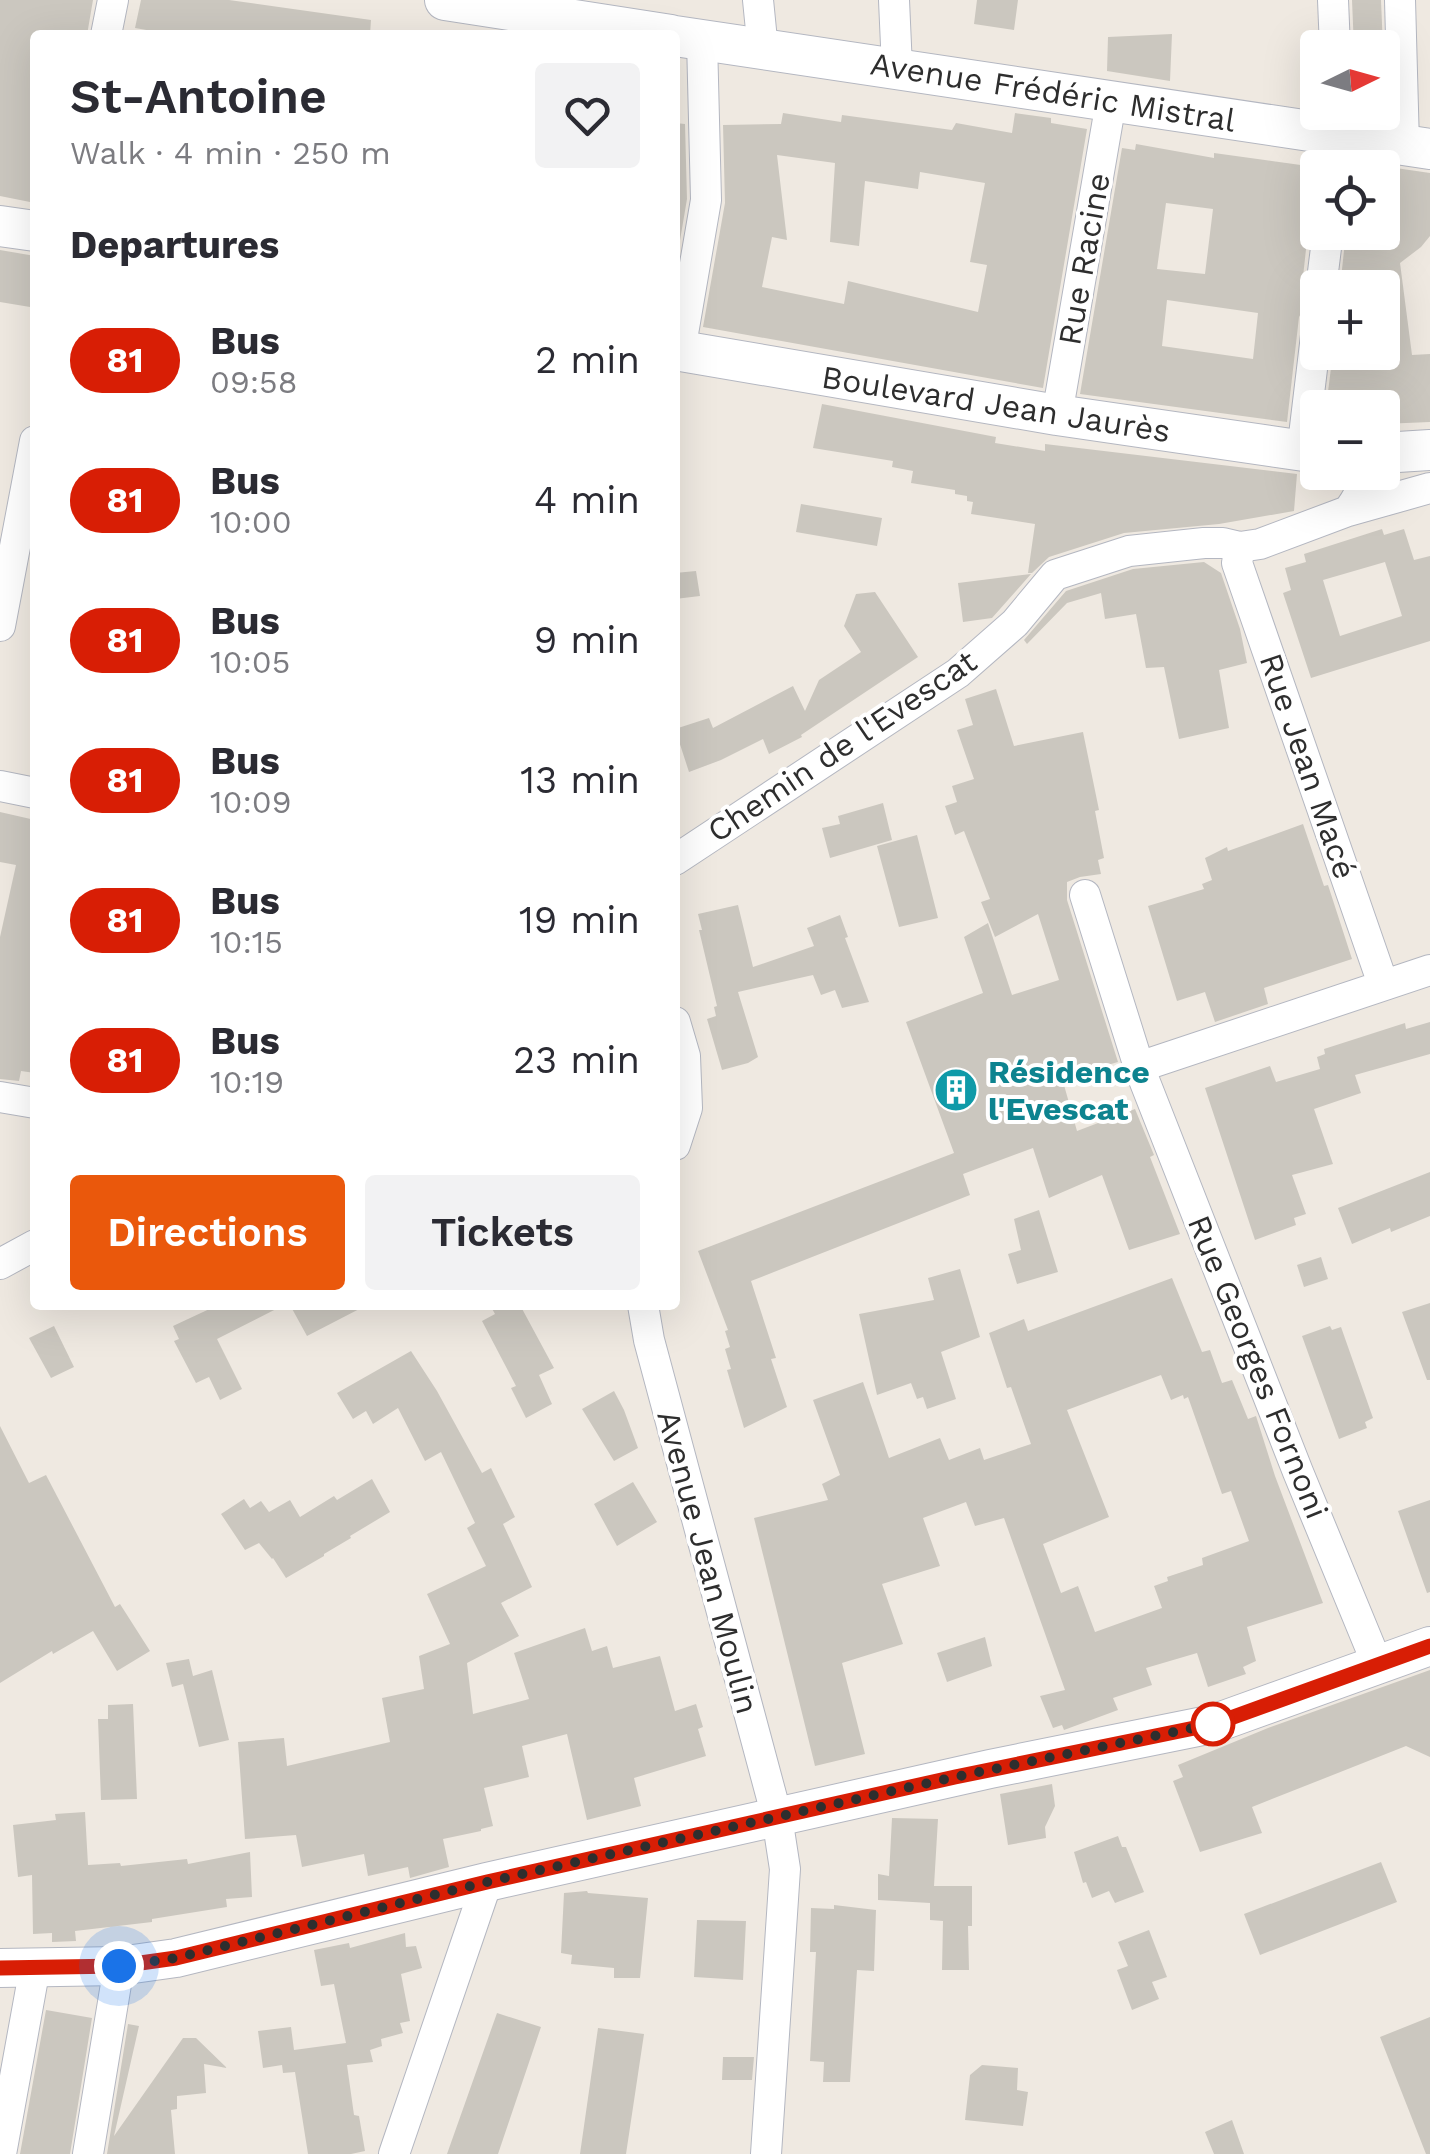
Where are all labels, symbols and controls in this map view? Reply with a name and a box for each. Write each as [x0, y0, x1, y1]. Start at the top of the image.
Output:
north arrow [1300, 30, 1400, 130]
map controls [1300, 30, 1400, 490]
street label: Avenue Frédéric Mistral [868, 44, 1238, 140]
button: heart [535, 63, 640, 168]
text: St-Antoine [70, 68, 327, 125]
text: Walk · 4 min · 250 m [70, 134, 391, 172]
button: locate [1300, 150, 1400, 250]
street label: Rue Racine [1050, 170, 1118, 348]
text: Departures [70, 223, 279, 267]
button: + [1300, 270, 1400, 370]
text: Bus [210, 319, 280, 363]
text: 2 min [535, 338, 640, 382]
text: 81 [106, 339, 144, 381]
street label: Boulevard Jean Jaurès [819, 358, 1173, 450]
text: 09:58 [210, 363, 297, 401]
button: − [1300, 390, 1400, 490]
text: Bus [210, 459, 280, 503]
text: 4 min [534, 478, 640, 522]
text: 81 [106, 479, 144, 521]
text: 10:00 [210, 503, 292, 541]
text: Bus [210, 599, 280, 643]
text: 9 min [534, 618, 640, 662]
text: 81 [106, 619, 144, 661]
street label: Chemin de l'Evescat [700, 642, 984, 850]
text: 10:05 [210, 643, 290, 681]
street label: Rue Jean Macé [1252, 648, 1364, 884]
text: Bus [210, 739, 280, 783]
text: 13 min [520, 758, 640, 802]
text: 81 [106, 759, 144, 801]
text: 10:09 [210, 783, 292, 821]
text: Bus [210, 879, 280, 923]
text: 19 min [519, 898, 640, 942]
text: 81 [106, 899, 144, 941]
text: 10:15 [210, 923, 283, 961]
text: Bus [210, 1019, 280, 1063]
text: 23 min [513, 1038, 640, 1082]
text: 81 [106, 1039, 144, 1081]
place label: Résidence l'Evescat [988, 1053, 1150, 1128]
text: 10:19 [210, 1063, 284, 1101]
building icon: Résidence l'Evescat [933, 1067, 979, 1113]
button: Directions [70, 1175, 345, 1290]
button: Tickets [365, 1175, 640, 1290]
street label: Rue Georges Fornoni [1180, 1210, 1336, 1524]
street label: Avenue Jean Moulin [649, 1406, 767, 1718]
unlabelled marker [1192, 1703, 1234, 1745]
your location [94, 1941, 144, 1991]

